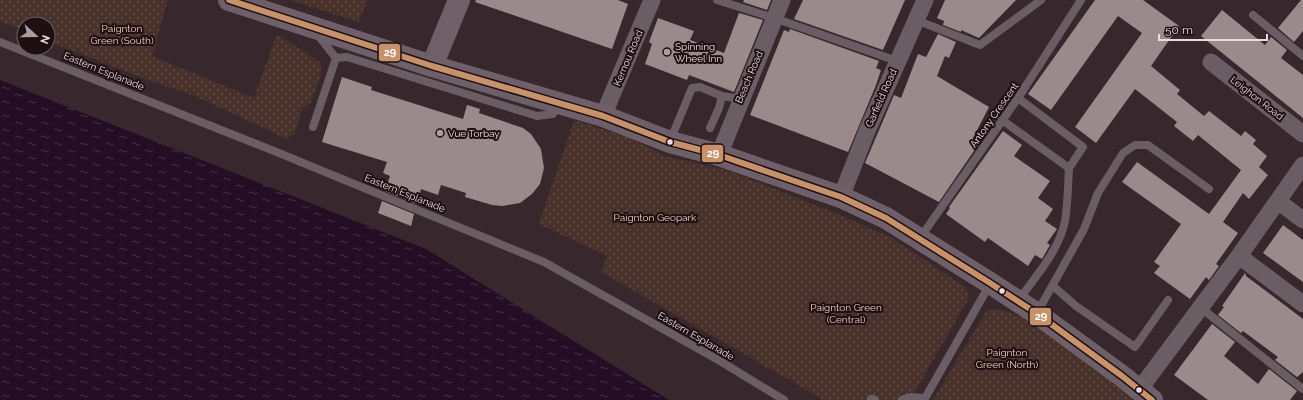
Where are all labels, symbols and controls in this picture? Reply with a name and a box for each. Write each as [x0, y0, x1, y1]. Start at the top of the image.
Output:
north arrow [16, 16, 56, 56]
scale bar [1159, 16, 1267, 42]
park label: Paignton Green (South) [90, 23, 154, 46]
text: 50 m [1165, 23, 1193, 37]
street label: Kernou Road [611, 28, 645, 88]
text: N [37, 33, 52, 46]
place label: Spinning Wheel Inn [675, 41, 722, 64]
line badge: 29 [378, 43, 401, 62]
text: 29 [384, 46, 397, 59]
marker: Spinning Wheel Inn [662, 47, 672, 57]
street label: Beach Road [733, 49, 765, 105]
street label: Eastern Esplanade [62, 50, 146, 92]
street label: Garfield Road [863, 67, 899, 129]
street label: Leighon Road [1228, 74, 1286, 122]
street label: Antony Crescent [968, 80, 1021, 150]
marker: Vue Torbay [435, 128, 445, 138]
place label: Vue Torbay [448, 128, 500, 139]
unlabelled marker [665, 137, 675, 147]
line badge: 29 [701, 144, 724, 163]
text: 29 [707, 147, 720, 160]
street label: Eastern Esplanade [363, 172, 447, 214]
park label: Paignton Geopark [614, 212, 697, 223]
unlabelled marker [997, 286, 1007, 296]
park label: Paignton Green (Central) [810, 302, 882, 325]
line badge: 29 [1029, 307, 1052, 326]
street label: Eastern Esplanade [656, 310, 736, 362]
text: 29 [1035, 310, 1048, 323]
park label: Paignton Green (North) [976, 347, 1038, 370]
unlabelled marker [1134, 385, 1144, 395]

